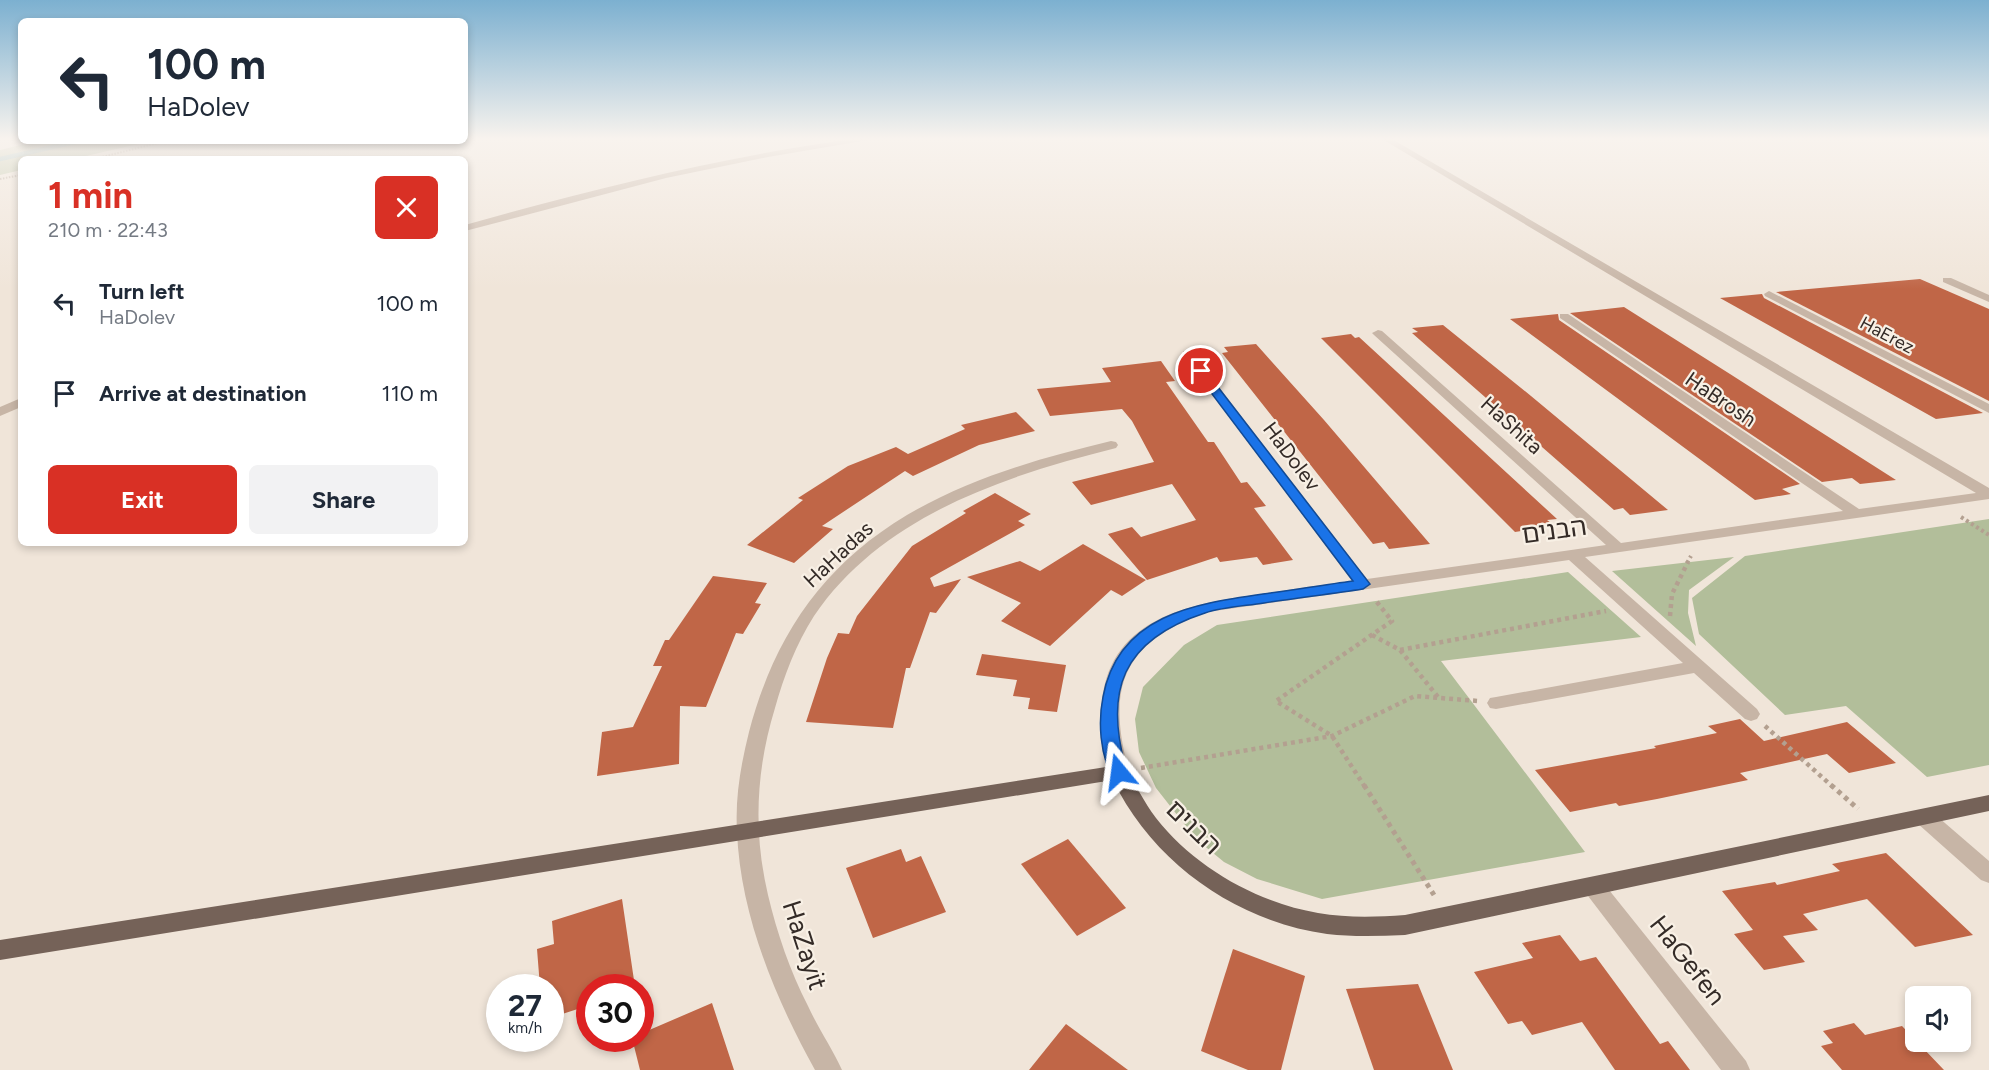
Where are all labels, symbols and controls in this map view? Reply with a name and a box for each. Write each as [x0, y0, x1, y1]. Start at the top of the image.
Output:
text: 100 m [147, 39, 266, 90]
icon: left [48, 42, 126, 120]
text: HaDolev [147, 90, 250, 123]
text: 1 min [48, 174, 133, 217]
button: close [375, 176, 438, 239]
text: 210 m · 22:43 [48, 218, 168, 242]
text: Turn left [99, 278, 185, 305]
icon: left [48, 287, 81, 320]
text: 100 m [377, 290, 438, 317]
text: HaDolev [99, 305, 175, 329]
street label: HaErez [1856, 312, 1918, 358]
pin [1175, 345, 1226, 396]
icon: arrive [1184, 354, 1217, 387]
street label: HaBrosh [1681, 366, 1761, 432]
icon: arrive [48, 377, 81, 410]
text: Arrive at destination [99, 380, 307, 407]
text: 110 m [382, 380, 438, 407]
street label: HaShita [1476, 391, 1548, 459]
street label: HaDolev [1258, 417, 1326, 495]
button: Exit [48, 465, 237, 534]
button: Share [249, 465, 438, 534]
street label: הבנים [1519, 510, 1589, 550]
street label: HaHadas [798, 516, 878, 592]
position arrow [1087, 740, 1151, 804]
street label: הבנים [1159, 793, 1229, 861]
street label: HaZayit [776, 896, 834, 994]
street label: HaGefen [1643, 909, 1733, 1011]
speed limit sign: 30 [576, 974, 654, 1052]
map controls [1905, 986, 1971, 1052]
button: sound [1905, 986, 1971, 1052]
text: 27 [508, 987, 542, 1024]
text: km/h [508, 1019, 542, 1037]

